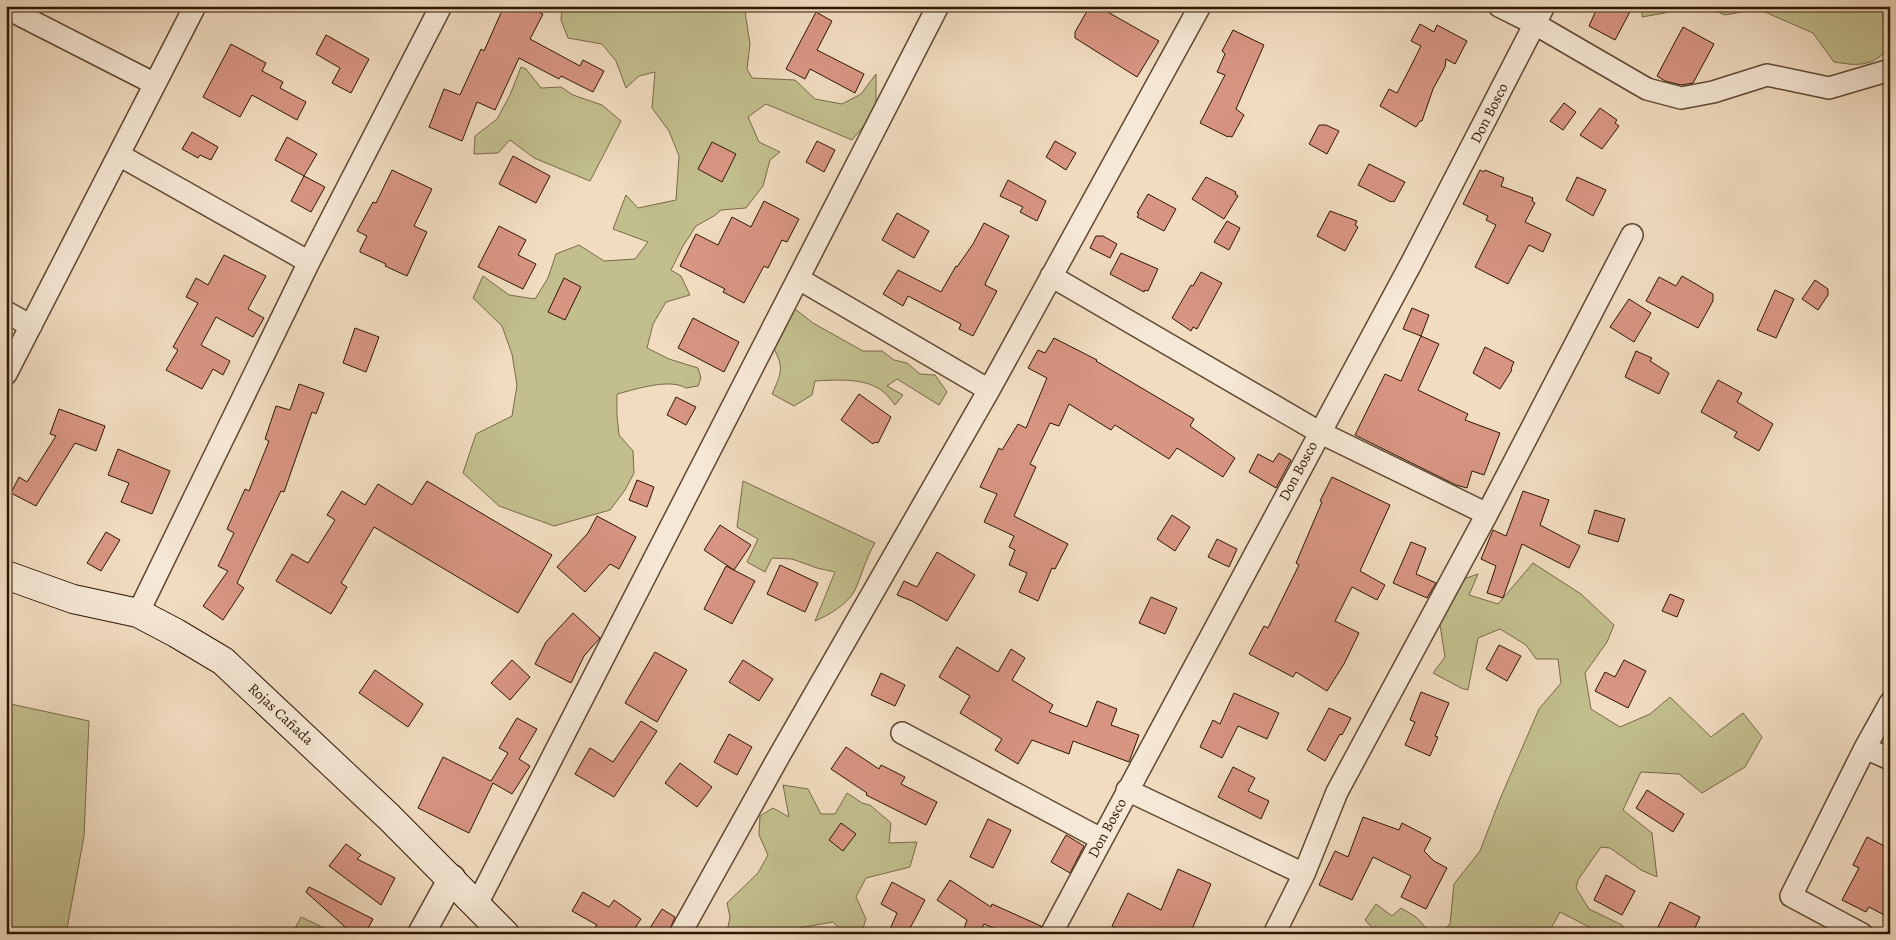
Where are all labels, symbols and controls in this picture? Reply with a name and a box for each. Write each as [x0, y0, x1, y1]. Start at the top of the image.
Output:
street label: Don Bosco [1465, 79, 1513, 147]
street label: Don Bosco [1274, 438, 1322, 504]
street label: Rojas Cañada [244, 678, 318, 750]
street label: Don Bosco [1083, 795, 1131, 861]

